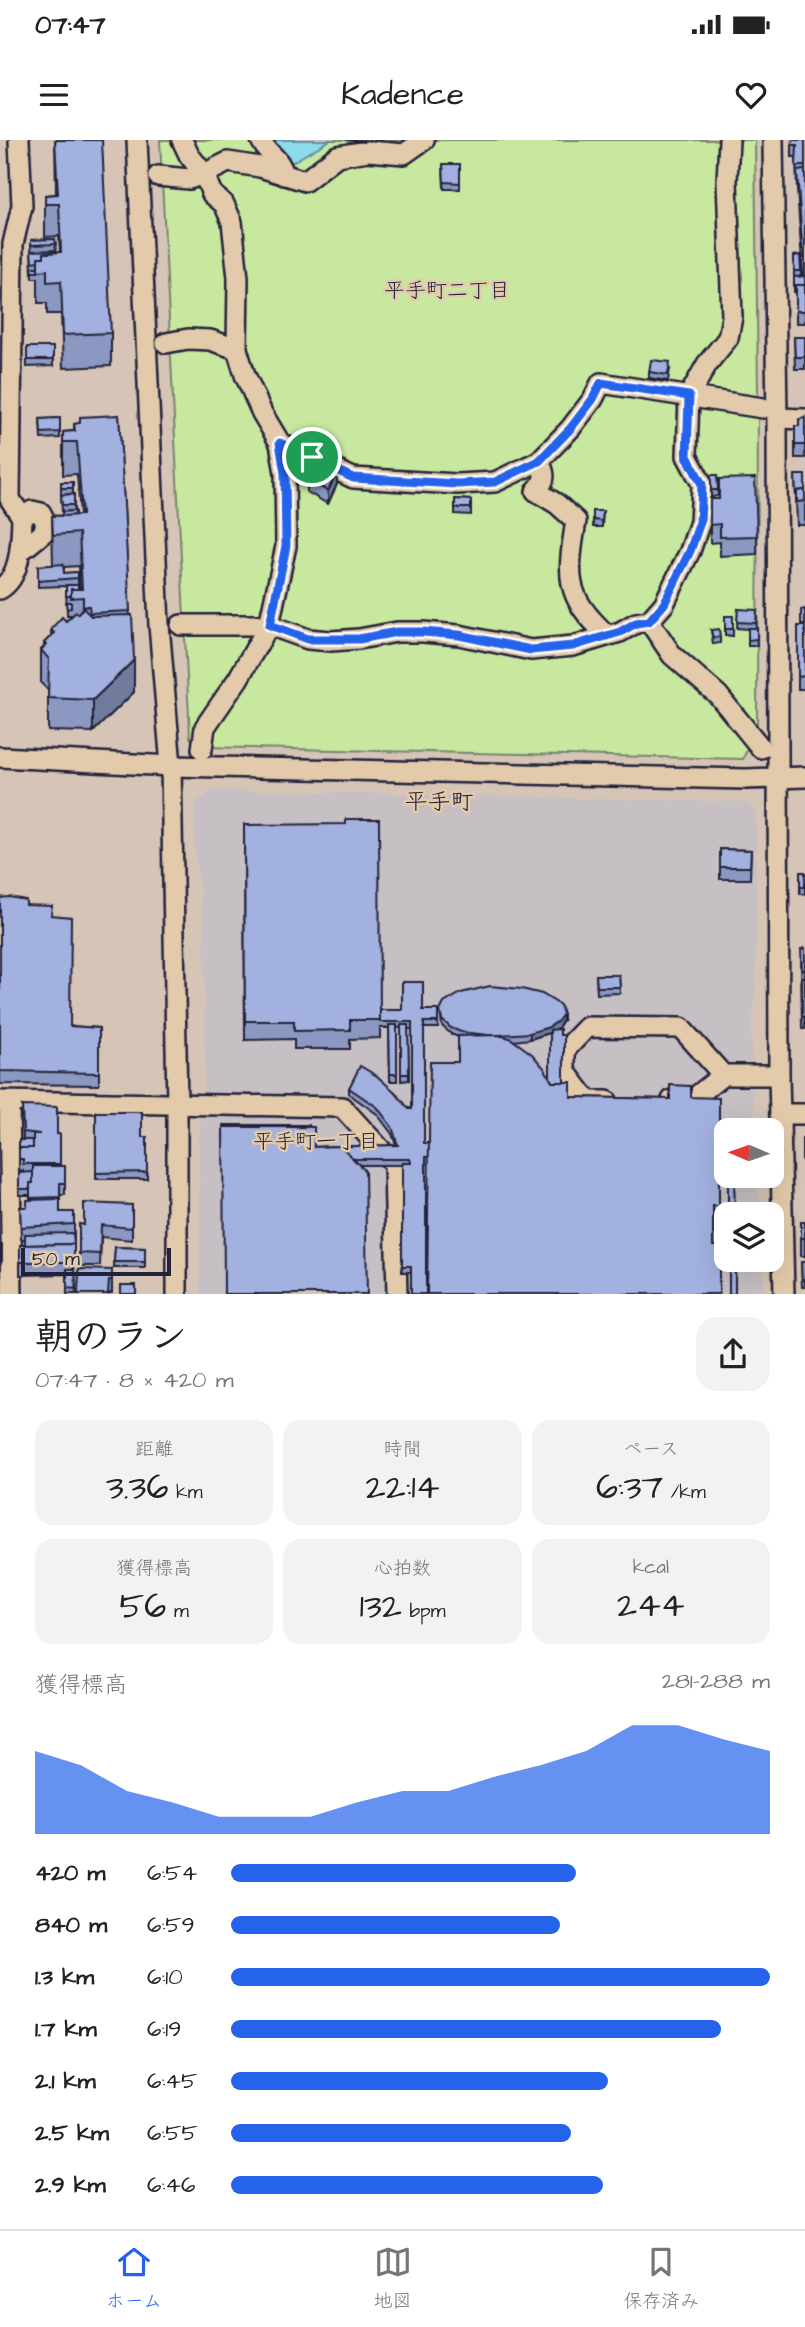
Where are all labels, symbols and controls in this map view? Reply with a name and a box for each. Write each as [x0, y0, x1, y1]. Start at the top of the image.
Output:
text: 07:47 [35, 7, 105, 43]
text: Kadence [341, 72, 464, 117]
icon: menu [35, 76, 73, 114]
icon: heart [732, 76, 770, 114]
district label: 平手町二丁目 [384, 276, 510, 305]
pin [282, 427, 342, 487]
icon: arrive [293, 438, 331, 476]
district label: 平手町 [405, 786, 474, 818]
north arrow [714, 1118, 784, 1188]
map controls [714, 1118, 784, 1272]
district label: 平手町一丁目 [253, 1127, 379, 1156]
button: layers [714, 1202, 784, 1272]
scale bar [21, 1246, 172, 1277]
text: 50 m [32, 1246, 80, 1273]
text: 朝のラン [35, 1312, 187, 1364]
button: share [696, 1317, 770, 1391]
text: 07:47 · 8 × 420 m [35, 1364, 234, 1396]
text: 距離 [135, 1436, 173, 1463]
text: 時間 [383, 1436, 422, 1463]
text: ペース [623, 1436, 679, 1463]
text: 3.36 [106, 1463, 168, 1512]
text: 22:14 [365, 1463, 440, 1512]
text: 6:37 [596, 1463, 663, 1512]
text: km [168, 1479, 202, 1506]
text: /km [663, 1479, 706, 1506]
text: kcal [633, 1554, 669, 1581]
text: 獲得標高 [116, 1555, 192, 1582]
text: 心拍数 [374, 1555, 431, 1582]
text: 244 [617, 1581, 685, 1630]
text: 56 [120, 1582, 166, 1631]
text: 132 [360, 1582, 402, 1631]
text: m [166, 1598, 189, 1625]
text: bpm [402, 1598, 445, 1625]
text: 281–288 m [662, 1665, 770, 1697]
text: 獲得標高 [35, 1669, 127, 1701]
text: 420 m [35, 1857, 105, 1889]
text: 6:54 [147, 1857, 197, 1889]
text: 840 m [35, 1909, 107, 1941]
text: 6:59 [147, 1909, 195, 1941]
text: 1.3 km [35, 1961, 94, 1993]
text: 6:10 [147, 1961, 183, 1993]
text: 1.7 km [35, 2013, 97, 2045]
text: 6:19 [147, 2013, 181, 2045]
text: 2.1 km [35, 2065, 96, 2097]
text: 6:45 [147, 2065, 197, 2097]
text: 2.5 km [35, 2117, 109, 2149]
text: 6:55 [147, 2117, 198, 2149]
text: 2.9 km [35, 2169, 106, 2201]
text: 6:46 [147, 2169, 195, 2201]
tab: ホーム [106, 2243, 162, 2315]
tab: 地図 [374, 2243, 412, 2315]
tab: 保存済み [623, 2243, 699, 2315]

